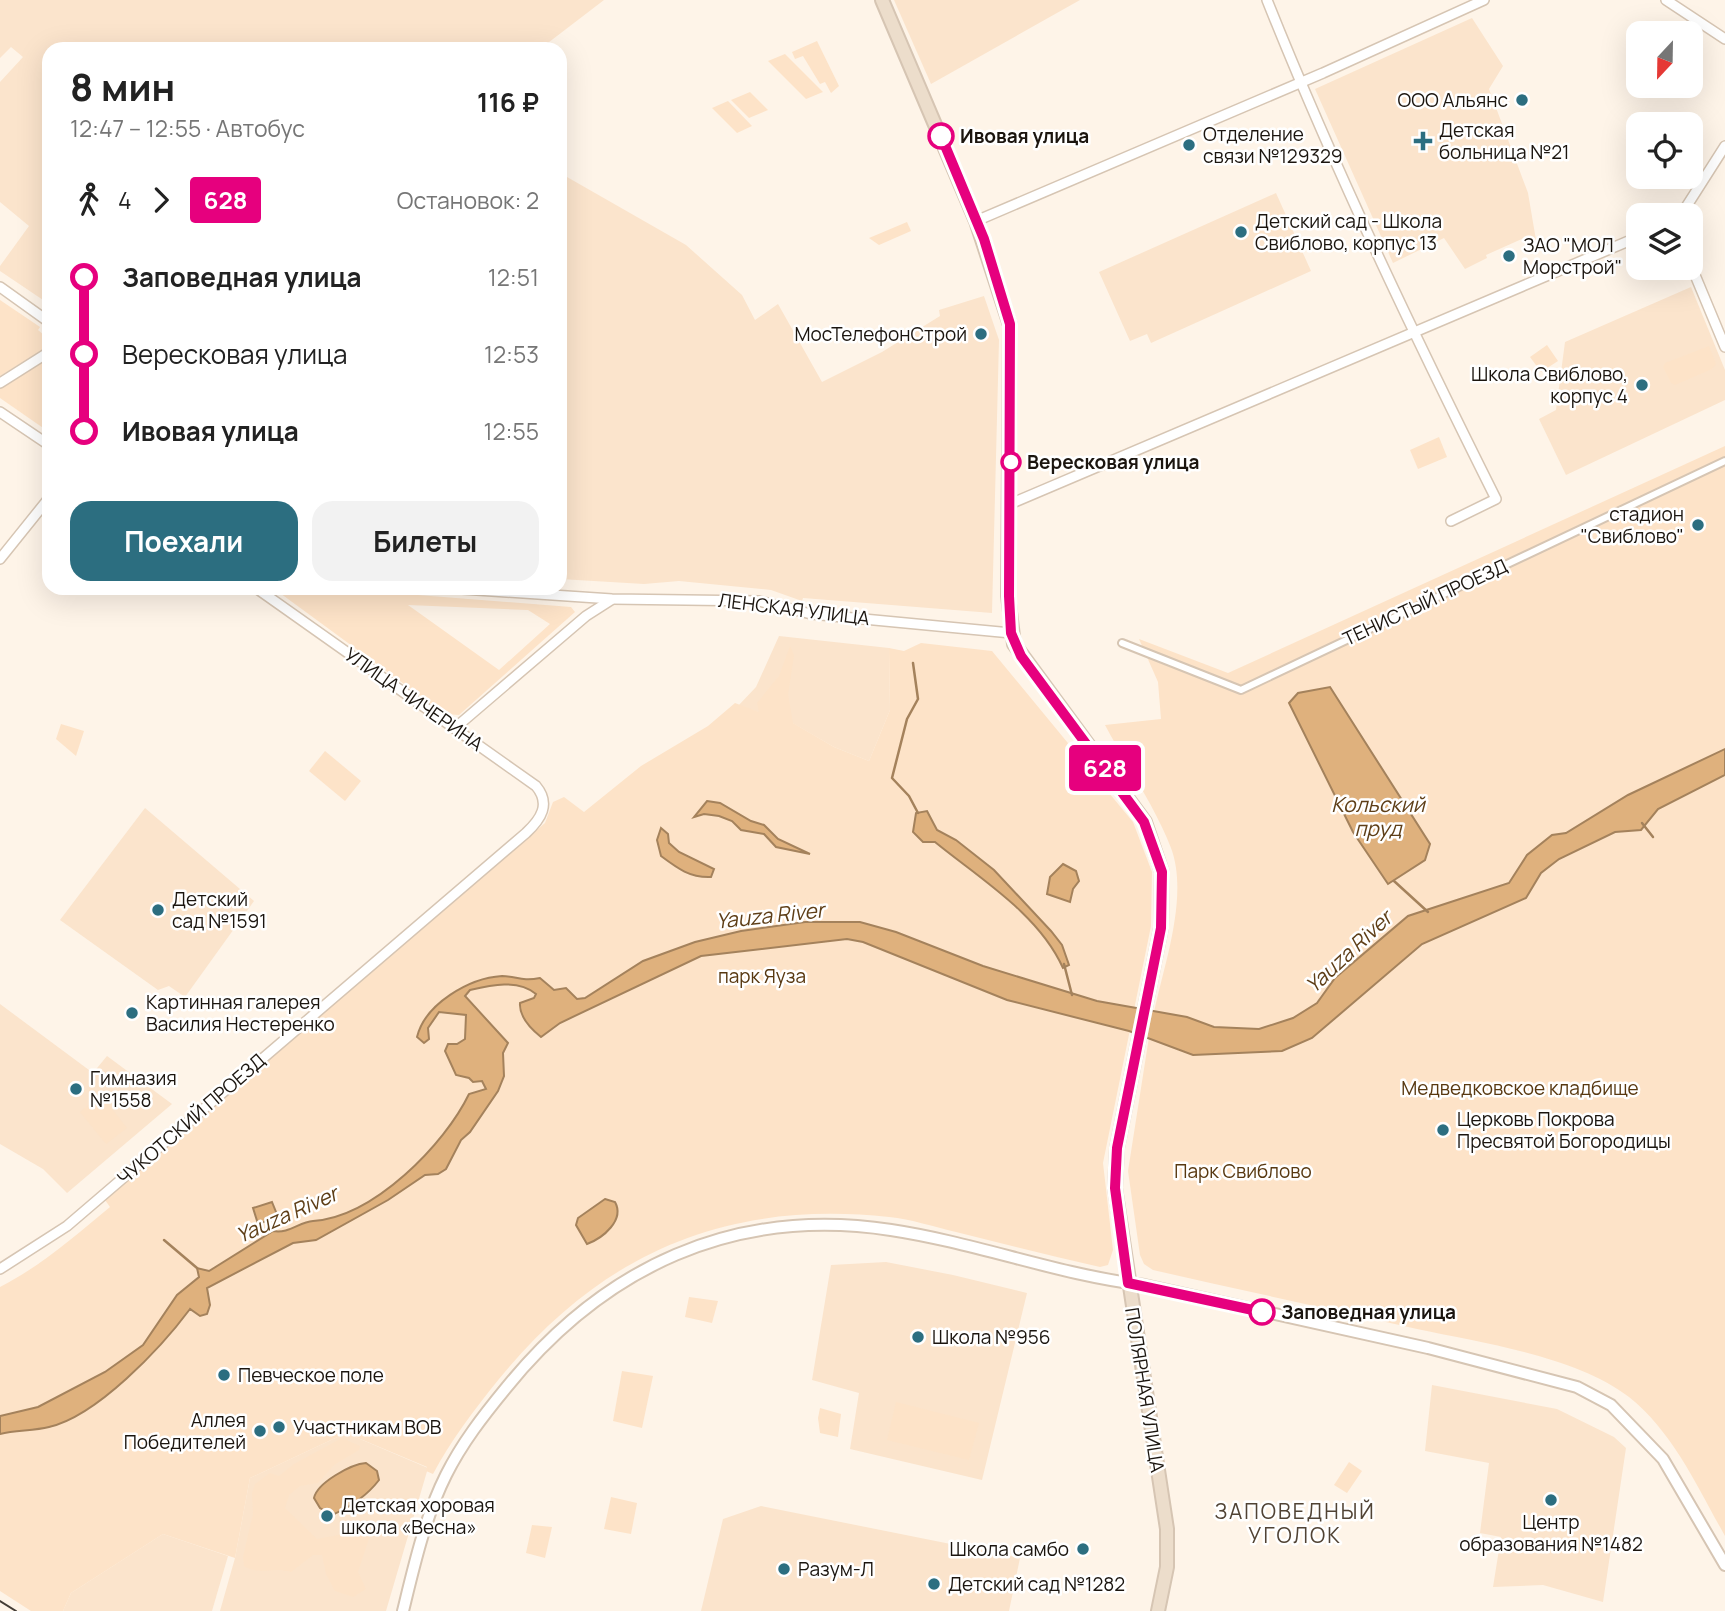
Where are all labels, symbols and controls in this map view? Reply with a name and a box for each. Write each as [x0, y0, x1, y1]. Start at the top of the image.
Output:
north arrow [1626, 21, 1703, 98]
map controls [1626, 21, 1703, 280]
text: 8 мин [70, 60, 175, 112]
text: 116 ₽ [477, 84, 539, 120]
place label: ООО Альянс [1398, 87, 1508, 113]
marker: ООО Альянс [1514, 92, 1530, 108]
text: 12:47 – 12:55 · Автобус [70, 112, 305, 144]
button: locate [1626, 112, 1703, 189]
place label: Детская больница №21 [1439, 117, 1570, 165]
place label: Отделение связи №129329 [1203, 121, 1343, 169]
marker: Ивовая улица [928, 123, 954, 149]
place label: Ивовая улица [960, 123, 1089, 149]
marker: Детская больница №21 [1413, 131, 1433, 151]
marker: Отделение связи №129329 [1181, 137, 1197, 153]
icon: walk [70, 181, 108, 219]
icon: forward [142, 181, 180, 219]
text: 628 [204, 183, 247, 216]
text: 4 [118, 184, 132, 216]
text: Остановок: 2 [397, 184, 539, 216]
button: layers [1626, 203, 1703, 280]
place label: Детский сад - Школа Свиблово, корпус 13 [1255, 208, 1442, 256]
marker: Детский сад - Школа Свиблово, корпус 13 [1233, 224, 1249, 240]
place label: ЗАО "МОЛ Морстрой" [1523, 232, 1622, 280]
marker: ЗАО "МОЛ Морстрой" [1501, 248, 1517, 264]
text: Заповедная улица [122, 259, 361, 295]
text: 12:51 [488, 261, 539, 293]
place label: МосТелефонСтрой [795, 321, 967, 347]
marker: МосТелефонСтрой [973, 326, 989, 342]
text: Вересковая улица [122, 336, 348, 372]
text: 12:53 [484, 338, 539, 370]
place label: Школа Свиблово, корпус 4 [1471, 361, 1628, 409]
marker: Школа Свиблово, корпус 4 [1634, 377, 1650, 393]
text: Ивовая улица [122, 413, 299, 449]
text: 12:55 [483, 415, 539, 447]
place label: Вересковая улица [1027, 449, 1199, 475]
marker: Вересковая улица [1001, 452, 1021, 472]
button: Поехали [70, 501, 298, 581]
button: Билеты [312, 501, 539, 581]
place label: стадион "Свиблово" [1580, 501, 1684, 549]
marker: стадион "Свиблово" [1690, 517, 1706, 533]
street label: ТЕНИСТЫЙ ПРОЕЗД [1338, 552, 1512, 652]
street label: ЛЕНСКАЯ УЛИЦА [717, 587, 871, 631]
street label: УЛИЦА ЧИЧЕРИНА [339, 641, 489, 757]
line badge: 628 [1065, 745, 1145, 791]
text: 628 [1083, 751, 1127, 784]
water label: Кольский пруд [1331, 790, 1427, 842]
place label: Детский сад №1591 [172, 886, 267, 934]
water label: Yauza River [714, 895, 828, 935]
marker: Детский сад №1591 [150, 902, 166, 918]
water label: Yauza River [1299, 902, 1399, 999]
park label: парк Яуза [718, 963, 806, 989]
place label: Картинная галерея Василия Нестеренко [146, 989, 335, 1037]
marker: Картинная галерея Василия Нестеренко [124, 1005, 140, 1021]
street label: ЧУКОТСКИЙ ПРОЕЗД [111, 1047, 271, 1191]
place label: Гимназия №1558 [90, 1065, 177, 1113]
park label: Медведковское кладбище [1401, 1075, 1639, 1101]
marker: Гимназия №1558 [68, 1081, 84, 1097]
place label: Церковь Покрова Пресвятой Богородицы [1457, 1106, 1671, 1154]
marker: Церковь Покрова Пресвятой Богородицы [1435, 1122, 1451, 1138]
park label: Парк Свиблово [1174, 1158, 1312, 1184]
water label: Yauza River [231, 1178, 344, 1249]
marker: Заповедная улица [1249, 1299, 1275, 1325]
place label: Заповедная улица [1281, 1299, 1456, 1325]
street label: ПОЛЯРНАЯ УЛИЦА [1119, 1306, 1171, 1474]
place label: Школа №956 [932, 1324, 1051, 1350]
marker: Школа №956 [910, 1329, 926, 1345]
place label: Певческое поле [238, 1362, 384, 1388]
marker: Певческое поле [216, 1367, 232, 1383]
place label: Аллея Победителей [124, 1407, 246, 1455]
place label: Участникам ВОВ [293, 1414, 442, 1440]
marker: Участникам ВОВ [271, 1419, 287, 1435]
marker: Аллея Победителей [252, 1423, 268, 1439]
place label: Детская хоровая школа «Весна» [341, 1492, 495, 1540]
marker: Центр образования №1482 [1543, 1492, 1559, 1508]
district label: ЗАПОВЕДНЫЙ УГОЛОК [1214, 1497, 1376, 1549]
marker: Детская хоровая школа «Весна» [319, 1508, 335, 1524]
place label: Центр образования №1482 [1459, 1509, 1643, 1557]
place label: Школа самбо [950, 1536, 1069, 1562]
marker: Школа самбо [1075, 1541, 1091, 1557]
place label: Разум-Л [798, 1556, 874, 1582]
marker: Разум-Л [776, 1561, 792, 1577]
place label: Детский сад №1282 [948, 1571, 1125, 1597]
marker: Детский сад №1282 [926, 1576, 942, 1592]

